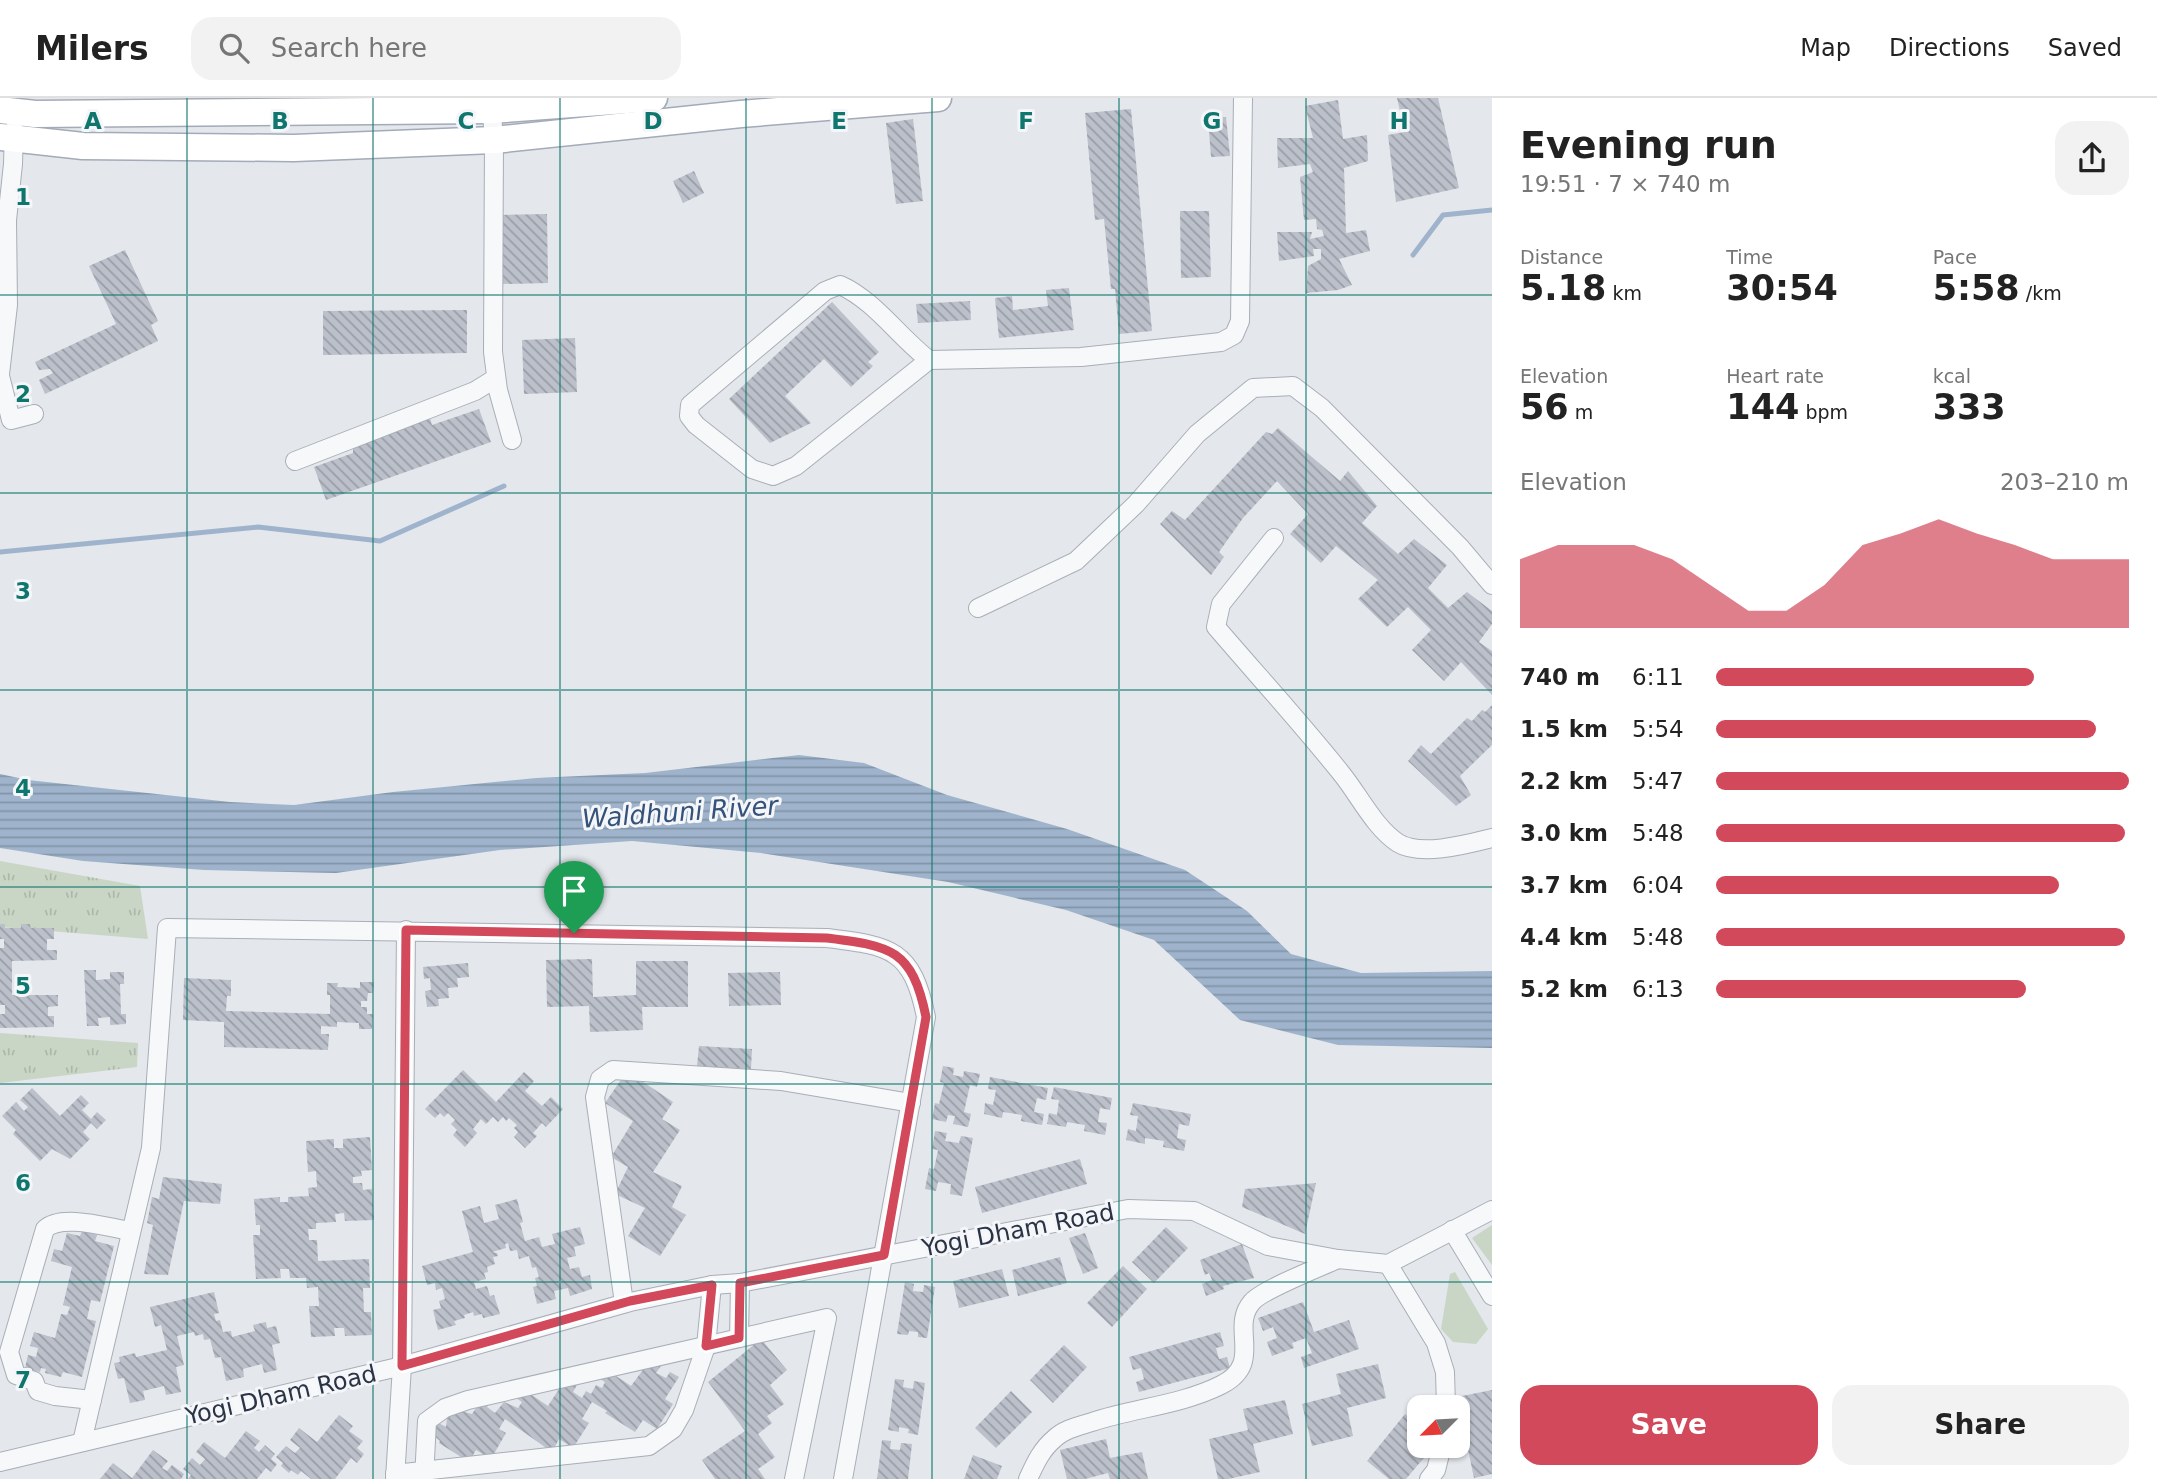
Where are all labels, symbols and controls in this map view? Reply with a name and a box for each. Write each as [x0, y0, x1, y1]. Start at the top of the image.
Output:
search box [191, 17, 681, 80]
text: Milers [35, 29, 149, 68]
icon: search [215, 29, 253, 67]
text: Search here [271, 33, 427, 63]
text: Map [1800, 34, 1851, 62]
text: Directions [1889, 34, 2010, 62]
text: Saved [2048, 34, 2122, 62]
text: A [84, 108, 102, 134]
text: B [271, 108, 289, 134]
text: C [458, 108, 474, 134]
text: D [643, 108, 663, 134]
text: E [831, 108, 847, 134]
text: F [1018, 108, 1034, 134]
text: G [1203, 108, 1221, 134]
text: H [1389, 108, 1409, 134]
button: share [2055, 121, 2129, 195]
text: Evening run [1520, 123, 1777, 167]
text: 19:51 · 7 × 740 m [1520, 171, 1730, 197]
text: 1 [15, 184, 31, 210]
text: Distance [1520, 246, 1603, 268]
text: Time [1726, 246, 1773, 268]
text: Pace [1933, 246, 1977, 268]
text: 5.18 [1520, 268, 1606, 308]
text: 30:54 [1726, 268, 1838, 308]
text: 5:58 [1933, 268, 2020, 308]
text: km [1606, 282, 1642, 304]
text: /km [2020, 282, 2062, 304]
text: Elevation [1520, 365, 1608, 387]
text: Heart rate [1726, 365, 1824, 387]
text: kcal [1933, 365, 1971, 387]
text: 2 [15, 381, 31, 407]
text: 56 [1520, 387, 1569, 427]
text: 144 [1726, 387, 1799, 427]
text: 333 [1933, 387, 2006, 427]
text: m [1569, 401, 1593, 423]
text: bpm [1799, 401, 1848, 423]
text: Elevation [1520, 469, 1627, 495]
text: 203–210 m [2000, 469, 2129, 495]
text: 3 [15, 578, 31, 604]
text: 740 m [1520, 664, 1600, 690]
text: 6:11 [1632, 664, 1684, 690]
text: 1.5 km [1520, 716, 1608, 742]
text: 5:54 [1632, 716, 1684, 742]
text: 2.2 km [1520, 768, 1608, 794]
text: 5:47 [1632, 768, 1684, 794]
text: 4 [15, 775, 31, 801]
water label: Waldhuni River [581, 790, 781, 834]
text: 3.0 km [1520, 820, 1608, 846]
text: 5:48 [1632, 820, 1684, 846]
pin [544, 861, 604, 933]
icon: arrive [555, 872, 593, 910]
text: 3.7 km [1520, 872, 1608, 898]
text: 6:04 [1632, 872, 1684, 898]
text: 4.4 km [1520, 924, 1608, 950]
text: 5:48 [1632, 924, 1684, 950]
text: 5 [15, 973, 31, 999]
text: 5.2 km [1520, 976, 1608, 1002]
text: 6:13 [1632, 976, 1684, 1002]
text: 6 [15, 1170, 31, 1196]
street label: Yogi Dham Road [918, 1198, 1117, 1263]
street label: Yogi Dham Road [182, 1359, 379, 1431]
text: 7 [15, 1367, 31, 1393]
button: Save [1520, 1385, 1818, 1465]
button: Share [1832, 1385, 2129, 1465]
north arrow [1407, 1395, 1470, 1458]
map controls [1407, 1395, 1470, 1458]

